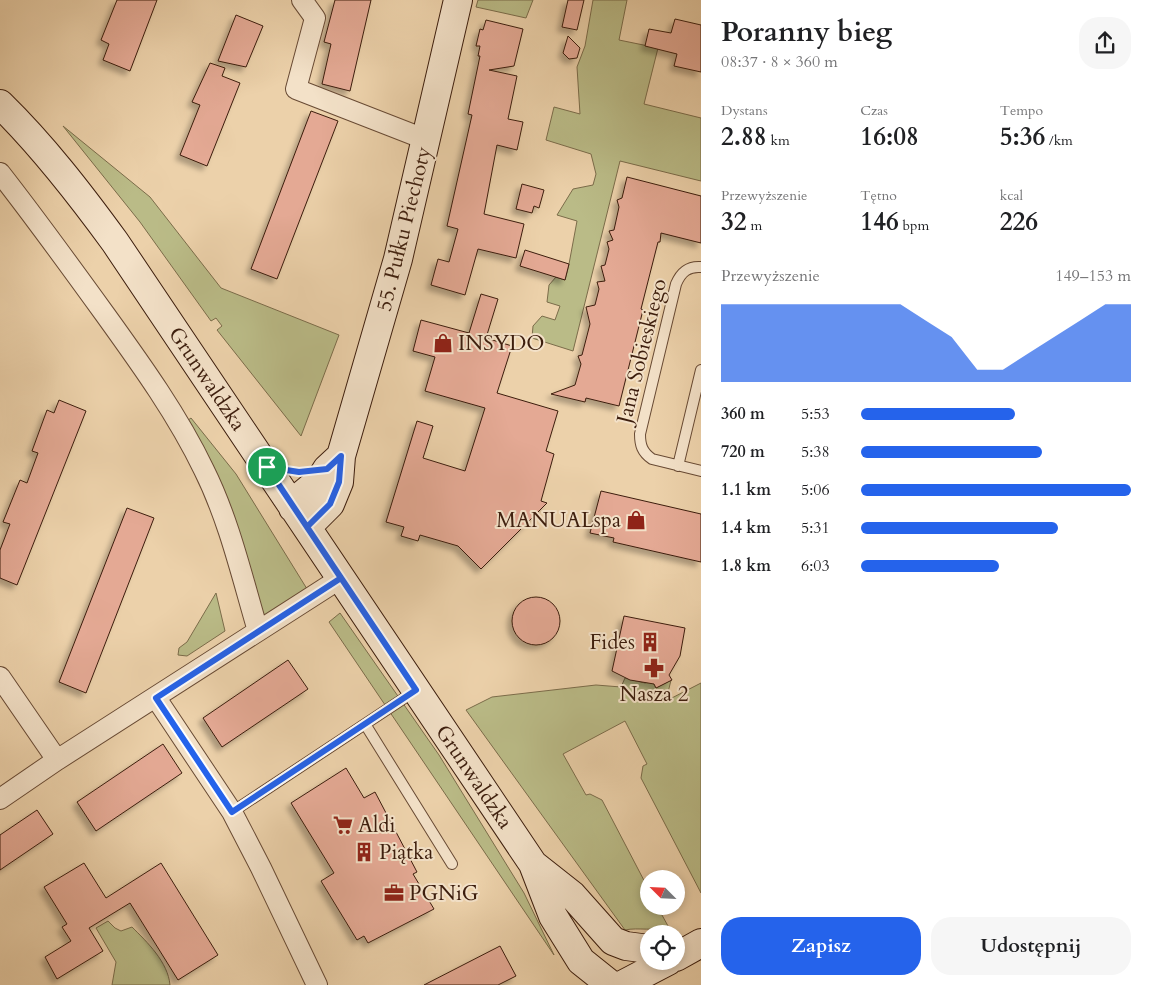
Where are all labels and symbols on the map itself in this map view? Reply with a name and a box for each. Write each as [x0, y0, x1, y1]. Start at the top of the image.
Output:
street label: 55. Pułku Piechoty [370, 144, 438, 314]
street label: Jana Sobieskiego [609, 276, 674, 429]
street label: Grunwaldzka [161, 321, 253, 437]
place label: INSYDO [458, 329, 544, 358]
shop icon: INSYDO [432, 332, 454, 354]
pin [246, 446, 288, 488]
place label: MANUALspa [496, 506, 621, 535]
shop icon: MANUALspa [625, 509, 647, 531]
place label: Fides [589, 628, 635, 657]
building icon: Fides [639, 631, 661, 653]
pharmacy icon: Nasza 2 [643, 657, 665, 679]
place label: Nasza 2 [620, 680, 689, 709]
street label: Grunwaldzka [428, 719, 520, 835]
place label: Aldi [358, 811, 395, 840]
supermarket icon: Aldi [332, 814, 354, 836]
place label: Piątka [379, 838, 433, 867]
building icon: Piątka [353, 841, 375, 863]
north arrow [640, 870, 685, 915]
place label: PGNiG [409, 879, 479, 908]
office icon: PGNiG [383, 882, 405, 904]

